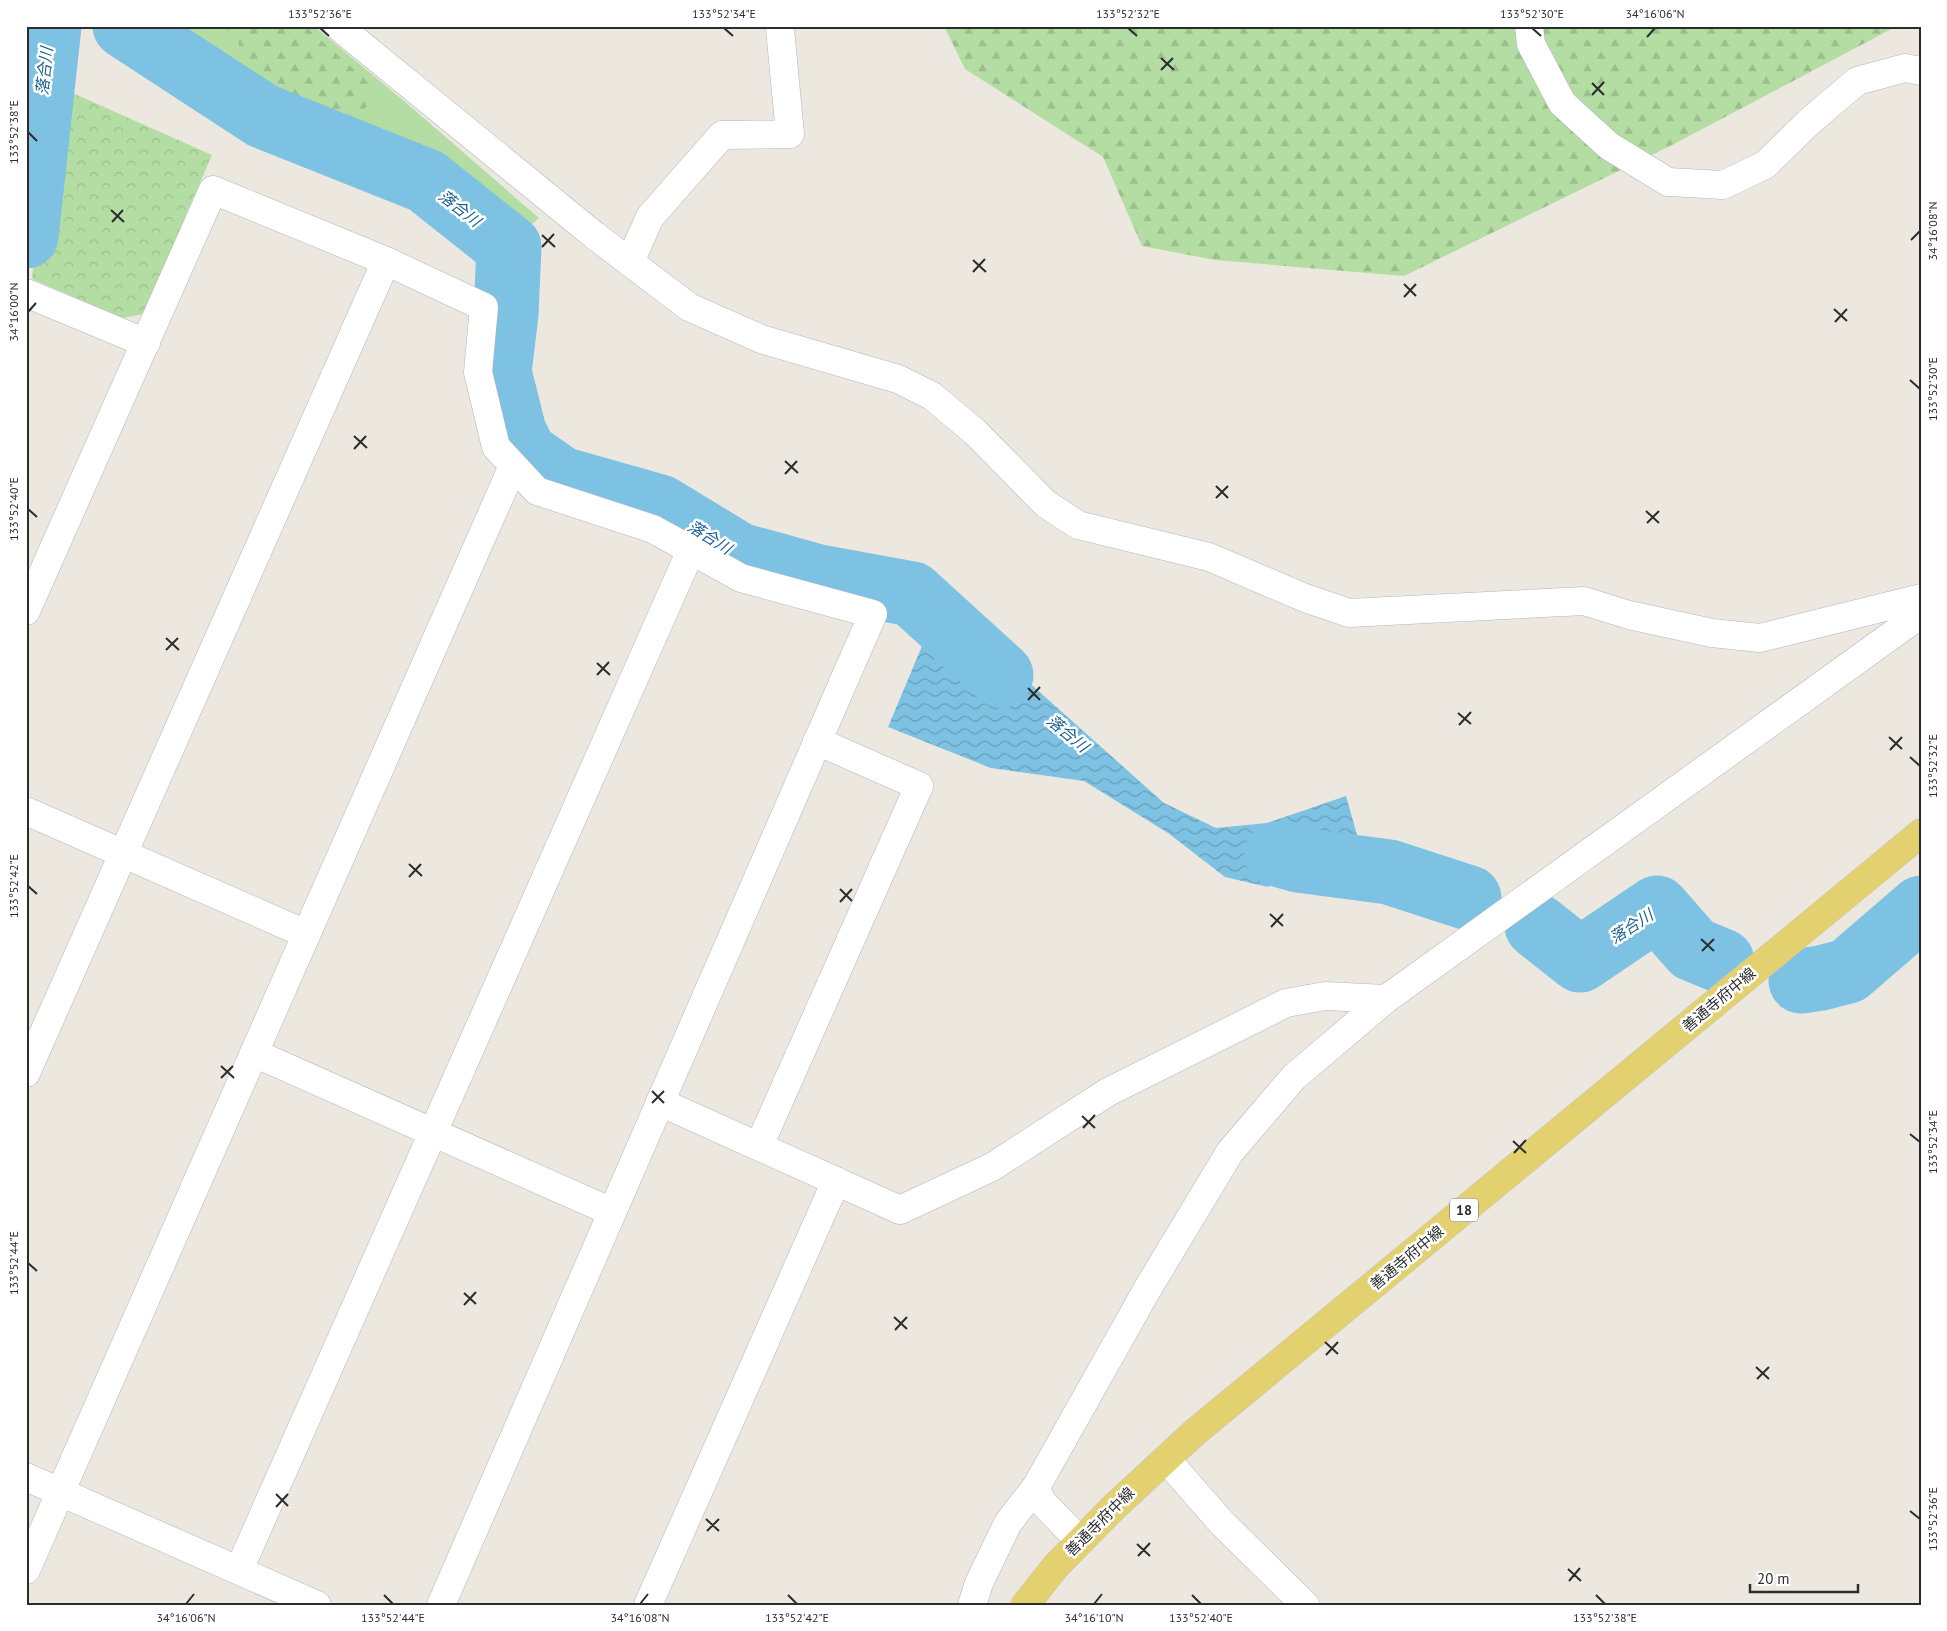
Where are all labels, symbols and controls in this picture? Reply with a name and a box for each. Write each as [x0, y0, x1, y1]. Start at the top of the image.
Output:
text: 133°52'36"E [288, 6, 352, 21]
text: 133°52'34"E [692, 6, 756, 21]
text: 133°52'32"E [1096, 6, 1160, 21]
text: 133°52'30"E [1500, 6, 1564, 21]
text: 34°16'06"N [1625, 6, 1685, 21]
water label: 落合川 [32, 44, 57, 96]
text: 133°52'38"E [6, 100, 21, 164]
water label: 落合川 [435, 185, 487, 232]
text: 34°16'08"N [1925, 201, 1940, 261]
text: 34°16'00"N [6, 282, 21, 342]
text: 133°52'30"E [1925, 357, 1940, 421]
text: 133°52'40"E [6, 477, 21, 541]
water label: 落合川 [684, 516, 737, 559]
water label: 落合川 [1043, 710, 1094, 757]
text: 133°52'32"E [1925, 734, 1940, 798]
text: 133°52'42"E [6, 854, 21, 918]
water label: 落合川 [1605, 903, 1658, 947]
street label: 善通寺府中線 [1678, 963, 1759, 1036]
text: 133°52'34"E [1925, 1110, 1940, 1174]
road number: 18 [1450, 1198, 1478, 1222]
street label: 善通寺府中線 [1366, 1221, 1447, 1294]
text: 133°52'44"E [6, 1231, 21, 1295]
street label: 善通寺府中線 [1061, 1483, 1138, 1560]
text: 133°52'36"E [1925, 1487, 1940, 1551]
scale bar [1750, 1561, 1857, 1593]
text: 20 m [1757, 1569, 1790, 1588]
text: 34°16'06"N [156, 1610, 216, 1625]
text: 133°52'44"E [361, 1610, 425, 1625]
text: 34°16'08"N [610, 1610, 670, 1625]
text: 133°52'42"E [765, 1610, 829, 1625]
text: 34°16'10"N [1064, 1610, 1124, 1625]
text: 133°52'40"E [1169, 1610, 1233, 1625]
text: 133°52'38"E [1573, 1610, 1637, 1625]

